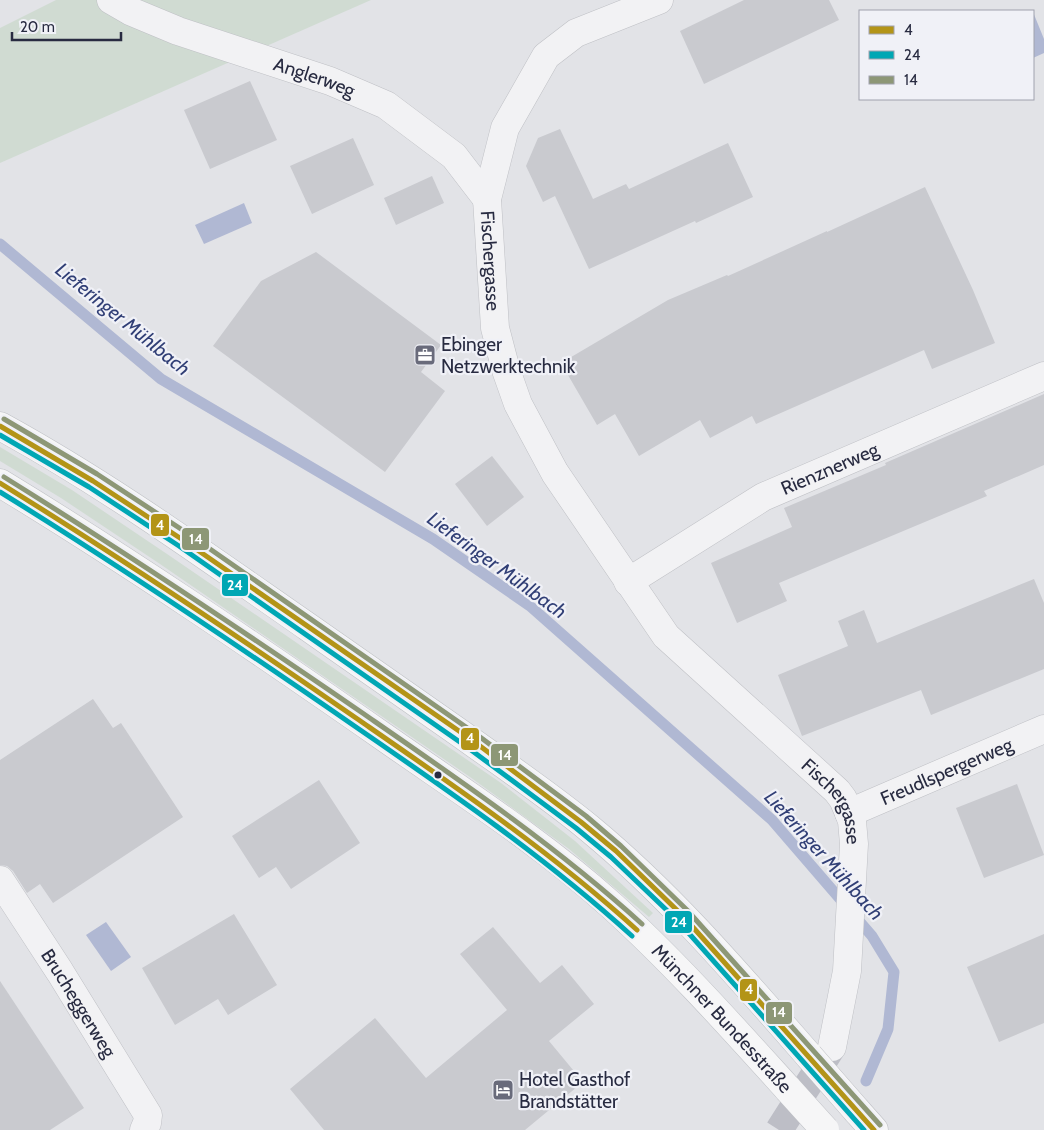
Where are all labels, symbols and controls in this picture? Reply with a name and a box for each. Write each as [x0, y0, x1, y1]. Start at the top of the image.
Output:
scale bar [12, 10, 121, 42]
legend [859, 10, 1034, 100]
text: 20 m [20, 18, 55, 36]
text: 4 [904, 21, 913, 39]
text: 24 [904, 46, 921, 64]
street label: Anglerweg [271, 52, 359, 103]
text: 14 [904, 71, 918, 89]
street label: Fischergasse [476, 210, 505, 312]
water label: Lieferinger Mühlbach [51, 257, 195, 381]
place label: Ebinger Netzwerktechnik [441, 333, 576, 378]
office icon: Ebinger Netzwerktechnik [413, 343, 437, 367]
street label: Rienznerweg [777, 437, 883, 500]
water label: Lieferinger Mühlbach [423, 506, 571, 624]
line badge: 4 [150, 513, 170, 537]
text: 4 [156, 516, 164, 534]
line badge: 14 [181, 527, 210, 551]
text: 14 [189, 530, 203, 548]
line badge: 24 [221, 573, 249, 597]
text: 24 [227, 576, 243, 594]
line badge: 4 [460, 727, 480, 751]
text: 4 [466, 729, 474, 747]
street label: Freudlspergerweg [877, 733, 1017, 810]
line badge: 14 [490, 743, 519, 767]
text: 14 [498, 746, 512, 764]
street label: Fischergasse [797, 754, 865, 845]
unlabelled marker [433, 770, 443, 780]
water label: Lieferinger Mühlbach [759, 785, 889, 925]
line badge: 24 [664, 910, 693, 934]
text: 24 [671, 913, 687, 931]
street label: Münchner Bundesstraße [647, 939, 797, 1098]
street label: Brucheggerweg [36, 945, 121, 1062]
line badge: 4 [739, 978, 758, 1002]
text: 4 [745, 980, 753, 998]
line badge: 14 [765, 1001, 793, 1025]
text: 14 [772, 1003, 786, 1021]
place label: Hotel Gasthof Brandstätter [519, 1068, 631, 1113]
hotel icon: Hotel Gasthof Brandstätter [491, 1078, 515, 1102]

